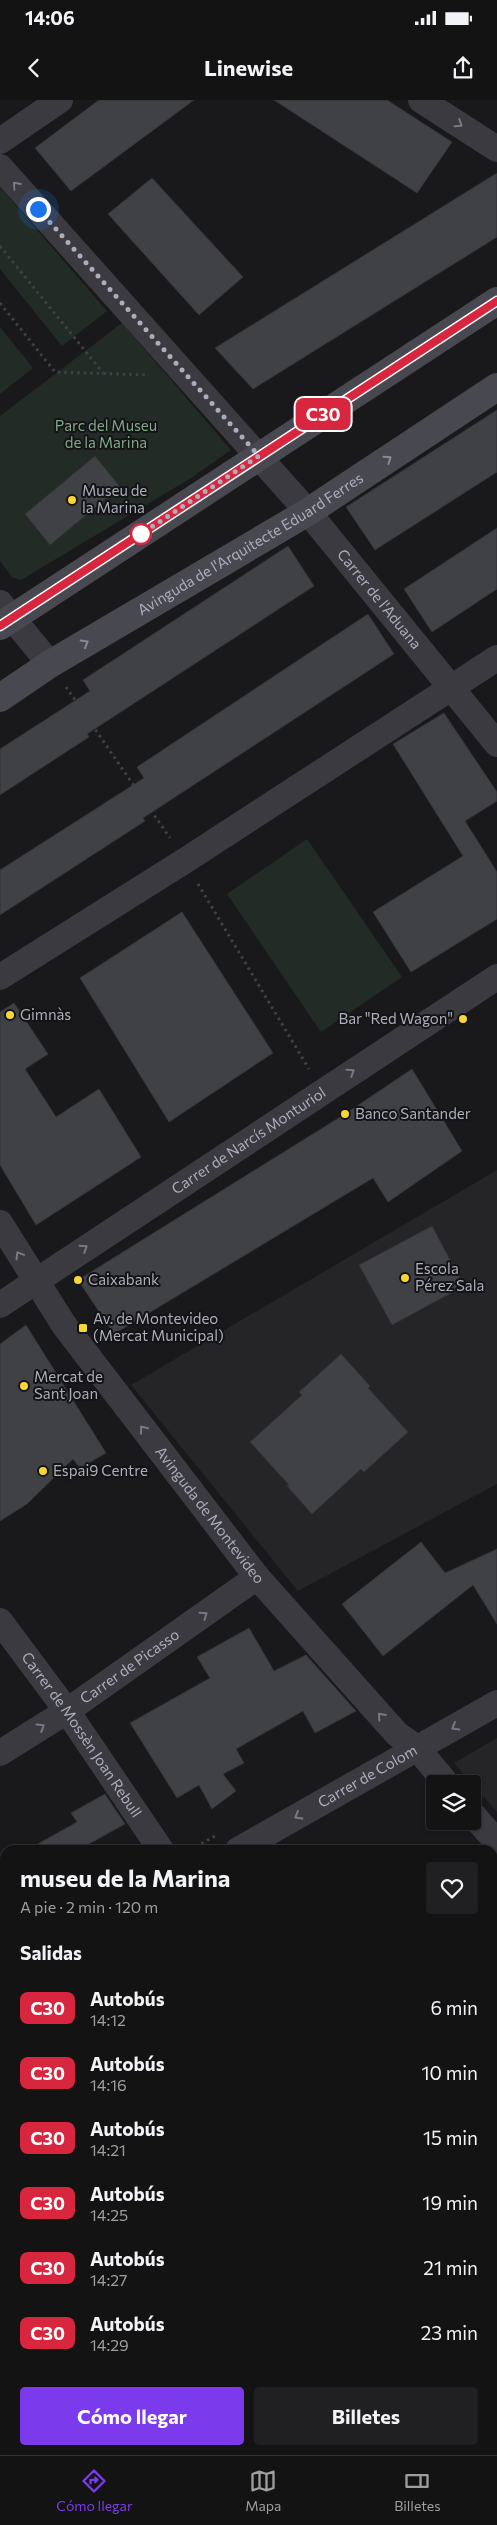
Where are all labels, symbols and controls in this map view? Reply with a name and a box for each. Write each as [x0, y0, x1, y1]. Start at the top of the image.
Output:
text: 14:06 [25, 6, 75, 29]
icon: back [20, 54, 48, 82]
text: Linewise [204, 54, 293, 81]
icon: share [449, 54, 477, 82]
one-way arrow [453, 118, 462, 128]
one-way arrow [13, 182, 22, 191]
your location [26, 197, 51, 222]
line badge: C30 [294, 398, 352, 430]
text: C30 [306, 403, 340, 425]
park label: Parc del Museu de la Marina [55, 416, 157, 451]
one-way arrow [383, 456, 392, 465]
street label: Avinguda de l'Arquitecte Eduard Ferres [134, 468, 366, 618]
place label: Museu de la Marina [82, 481, 147, 516]
marker: Museu de la Marina [66, 494, 78, 506]
unlabelled marker [130, 523, 152, 545]
street label: Carrer de l'Aduana [334, 545, 426, 652]
one-way arrow [80, 640, 89, 650]
place label: Gimnàs [20, 1005, 71, 1023]
marker: Gimnàs [4, 1009, 16, 1021]
place label: Bar "Red Wagon" [339, 1009, 453, 1027]
marker: Bar "Red Wagon" [457, 1013, 469, 1025]
one-way arrow [346, 1069, 355, 1079]
street label: Carrer de Narcís Monturiol [168, 1083, 329, 1197]
place label: Banco Santander [355, 1104, 471, 1122]
marker: Banco Santander [339, 1108, 351, 1120]
one-way arrow [79, 1245, 88, 1255]
one-way arrow [15, 1251, 25, 1260]
place label: Escola Pérez Sala [415, 1259, 484, 1294]
place label: Caixabank [88, 1270, 159, 1288]
marker: Escola Pérez Sala [399, 1272, 411, 1284]
marker: Caixabank [72, 1274, 84, 1286]
place label: Av. de Montevideo (Mercat Municipal) [93, 1309, 224, 1344]
marker: Av. de Montevideo (Mercat Municipal) [77, 1322, 89, 1334]
place label: Mercat de Sant Joan [34, 1367, 103, 1402]
marker: Mercat de Sant Joan [18, 1380, 30, 1392]
one-way arrow [141, 1426, 149, 1435]
street label: Avinguda de Montevideo [152, 1442, 269, 1587]
place label: Espai9 Centre [53, 1461, 148, 1479]
marker: Espai9 Centre [37, 1465, 49, 1477]
one-way arrow [198, 1612, 208, 1621]
street label: Carrer de Picasso [76, 1625, 182, 1707]
street label: Carrer de Mossèn Joan Rebull [18, 1648, 146, 1820]
one-way arrow [377, 1713, 386, 1722]
one-way arrow [451, 1721, 460, 1731]
one-way arrow [36, 1724, 45, 1734]
street label: Carrer de Colom [314, 1740, 420, 1811]
map controls [426, 1775, 481, 1830]
button: layers [426, 1775, 481, 1830]
one-way arrow [294, 1809, 303, 1819]
button: heart [426, 1862, 478, 1914]
text: museu de la Marina [20, 1863, 230, 1892]
text: A pie · 2 min · 120 m [20, 1897, 158, 1916]
text: Salidas [20, 1941, 82, 1964]
text: Autobús [90, 1987, 165, 2010]
text: 6 min [430, 1996, 478, 2019]
text: C30 [30, 1997, 65, 2019]
text: 14:12 [90, 2010, 126, 2029]
text: Autobús [90, 2052, 165, 2075]
text: 10 min [421, 2061, 478, 2084]
text: C30 [30, 2062, 65, 2084]
text: 14:16 [90, 2075, 127, 2094]
text: Autobús [90, 2117, 165, 2140]
text: 15 min [423, 2126, 478, 2149]
text: C30 [30, 2127, 65, 2149]
text: 14:21 [90, 2140, 126, 2159]
text: Autobús [90, 2182, 165, 2205]
text: 19 min [422, 2191, 478, 2214]
text: C30 [30, 2192, 65, 2214]
text: 14:25 [90, 2205, 128, 2224]
text: Autobús [90, 2247, 165, 2270]
text: 21 min [423, 2256, 478, 2279]
text: C30 [30, 2257, 65, 2279]
text: 14:27 [90, 2270, 128, 2289]
text: Autobús [90, 2312, 165, 2335]
text: 23 min [421, 2321, 478, 2344]
text: C30 [30, 2322, 65, 2344]
text: 14:29 [90, 2335, 129, 2354]
button: Cómo llegar [20, 2387, 244, 2445]
button: Billetes [254, 2387, 478, 2445]
tab: Cómo llegar [56, 2467, 132, 2514]
tab: Mapa [245, 2467, 281, 2514]
tab: Billetes [394, 2467, 441, 2514]

